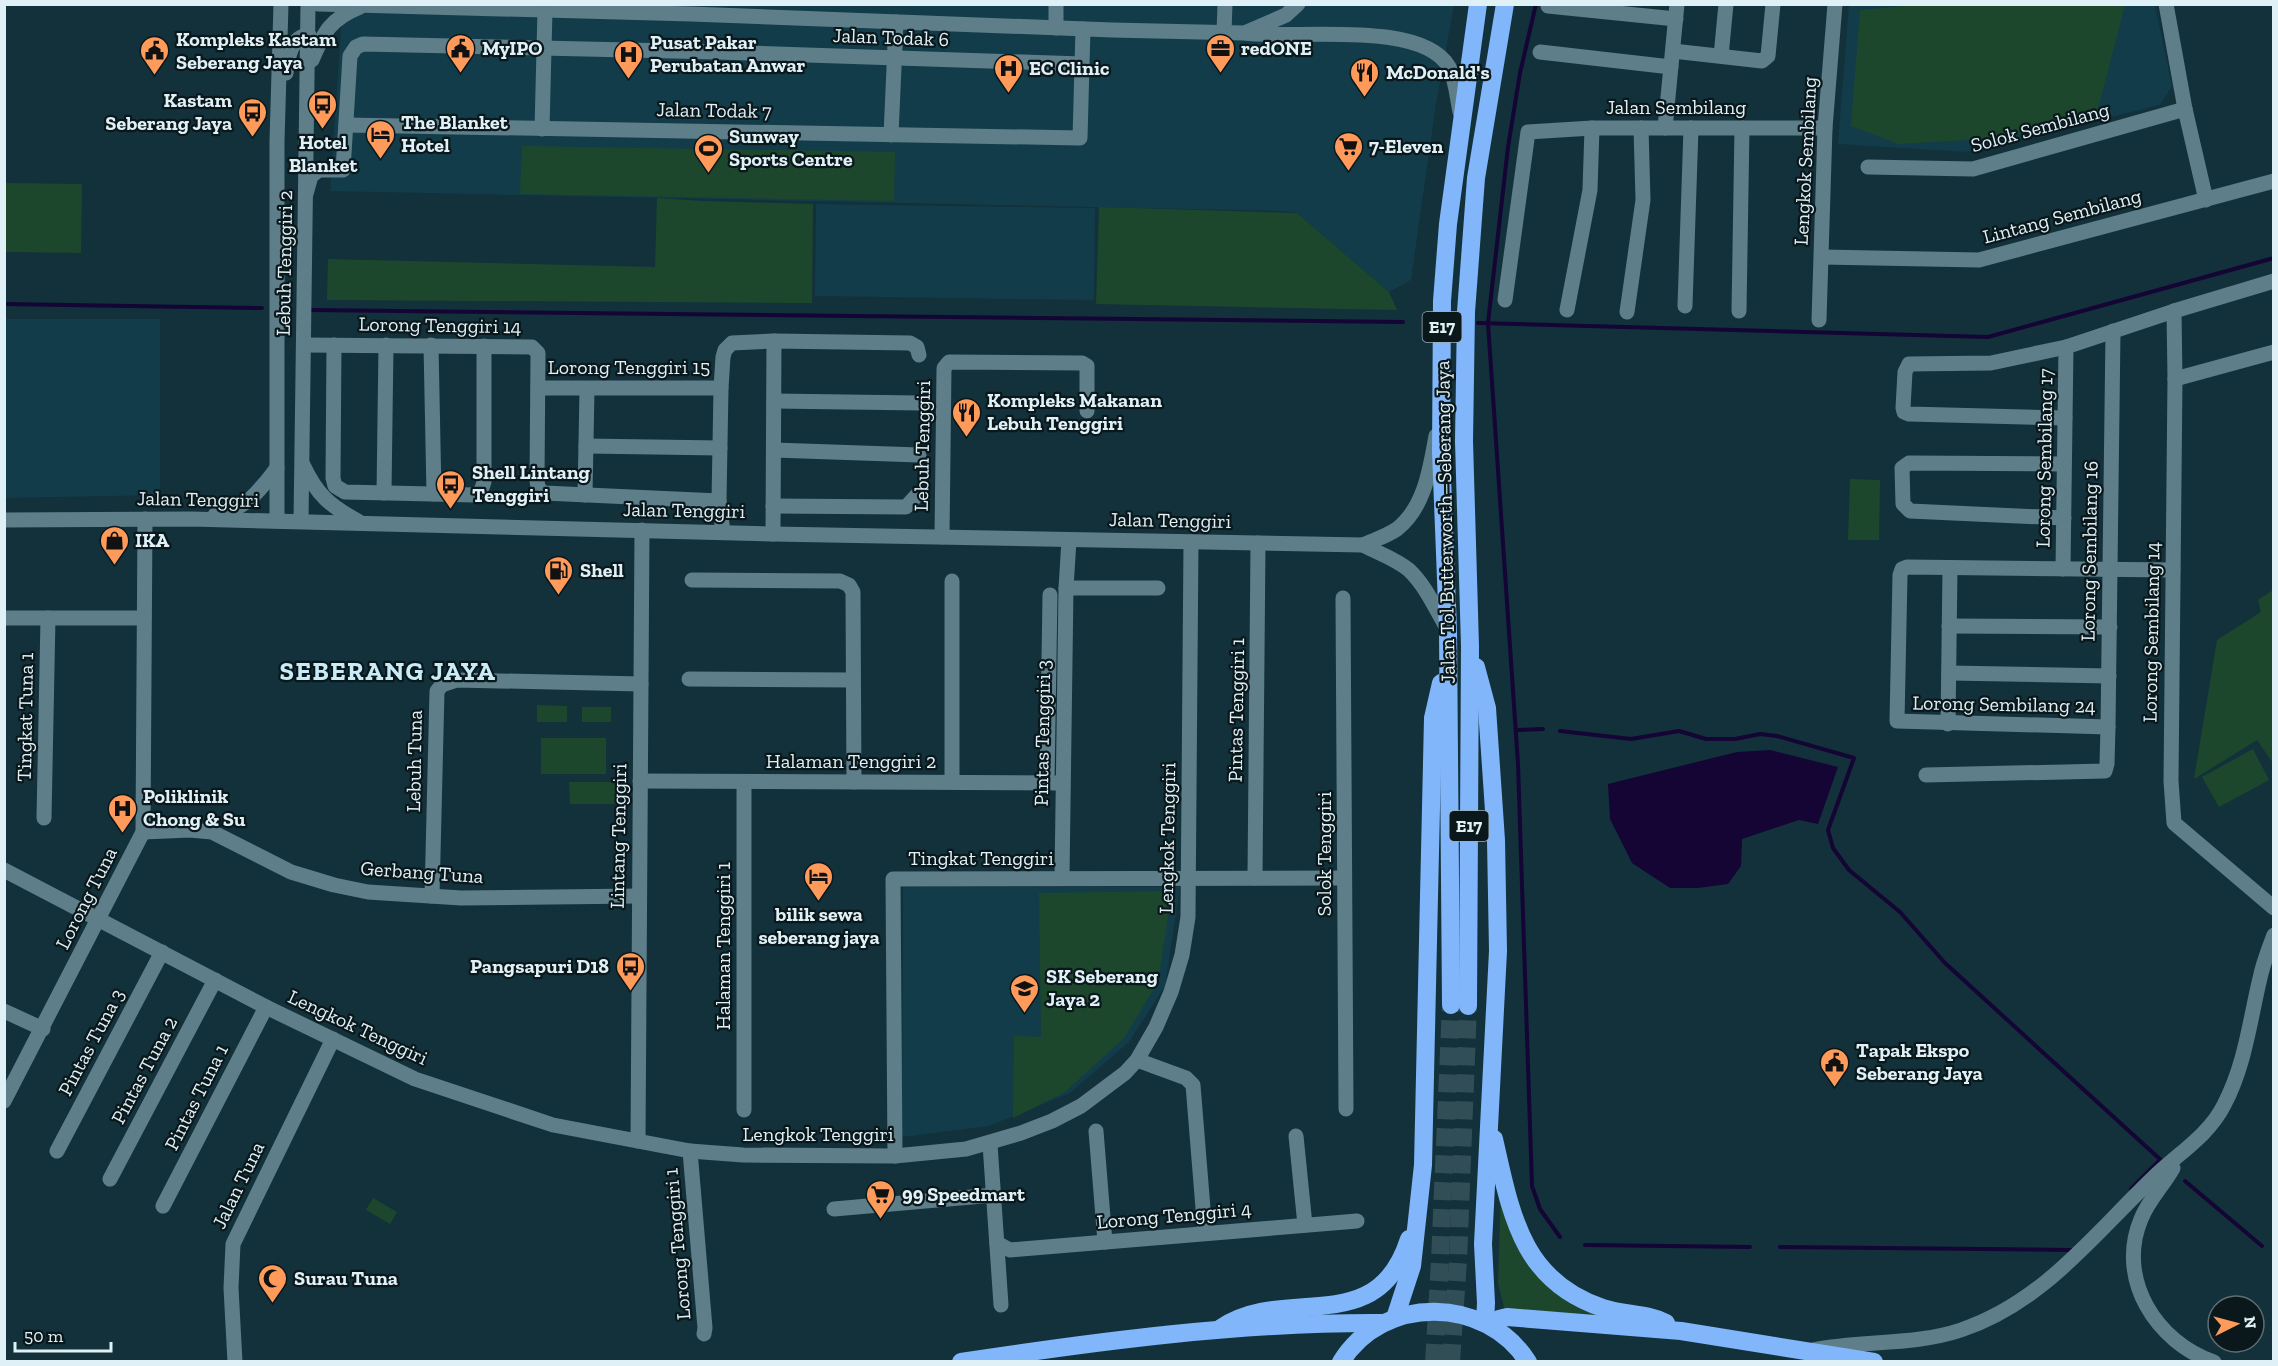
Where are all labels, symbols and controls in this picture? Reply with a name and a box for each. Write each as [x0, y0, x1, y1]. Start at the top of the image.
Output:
street label: Jalan Todak 6 [832, 23, 950, 51]
place label: Kompleks Kastam Seberang Jaya [176, 27, 337, 74]
place label: Pusat Pakar Perubatan Anwar [650, 30, 806, 77]
public building icon: MyIPO [445, 32, 477, 74]
office icon: redONE [1204, 32, 1236, 74]
public building icon: Kompleks Kastam Seberang Jaya [139, 34, 171, 76]
place label: MyIPO [482, 36, 542, 60]
place label: redONE [1241, 36, 1312, 60]
hospital icon: Pusat Pakar Perubatan Anwar [613, 38, 645, 80]
hospital icon: EC Clinic [992, 52, 1024, 94]
place label: EC Clinic [1029, 56, 1110, 80]
restaurant icon: McDonald's [1349, 56, 1381, 98]
place label: McDonald's [1386, 60, 1490, 84]
street label: Lengkok Sembilang [1789, 76, 1821, 246]
place label: Kastam Seberang Jaya [105, 88, 232, 135]
bus stop icon: Hotel Blanket [307, 88, 339, 130]
street label: Jalan Sembilang [1606, 95, 1746, 119]
bus stop icon: Kastam Seberang Jaya [237, 96, 269, 138]
street label: Jalan Todak 7 [656, 97, 772, 123]
street label: Solok Sembilang [1968, 97, 2112, 157]
place label: The Blanket Hotel [401, 110, 509, 157]
hotel icon: The Blanket Hotel [364, 118, 396, 160]
place label: Sunway Sports Centre [729, 124, 853, 171]
place label: Hotel Blanket [289, 130, 358, 177]
supermarket icon: 7-Eleven [1332, 130, 1364, 172]
sports icon: Sunway Sports Centre [692, 132, 724, 174]
place label: 7-Eleven [1369, 134, 1443, 158]
street label: Lintang Sembilang [1980, 183, 2144, 249]
street label: Lebuh Tenggiri 2 [271, 190, 297, 336]
street label: Lorong Tenggiri 14 [358, 312, 522, 338]
road number: E17 [1422, 312, 1462, 342]
street label: Lorong Tenggiri 15 [548, 355, 710, 379]
street label: Jalan Tol Butterworth–Seberang Jaya [1430, 360, 1460, 684]
street label: Lorong Sembilang 17 [2030, 368, 2058, 548]
street label: Lebuh Tenggiri [909, 380, 935, 512]
place label: Kompleks Makanan Lebuh Tenggiri [987, 388, 1162, 435]
restaurant icon: Kompleks Makanan Lebuh Tenggiri [950, 396, 982, 438]
place label: Shell Lintang Tenggiri [472, 460, 590, 507]
street label: Lorong Sembilang 16 [2075, 460, 2103, 642]
bus stop icon: Shell Lintang Tenggiri [435, 468, 467, 510]
street label: Jalan Tenggiri [137, 486, 260, 512]
street label: Jalan Tenggiri [623, 497, 746, 523]
street label: Jalan Tenggiri [1109, 507, 1232, 533]
shop icon: IKA [98, 524, 130, 566]
place label: IKA [135, 528, 170, 552]
street label: Lorong Sembilang 14 [2137, 541, 2165, 723]
fuel station icon: Shell [543, 554, 575, 596]
place label: Shell [580, 558, 624, 582]
street label: Pintas Tenggiri 1 [1223, 637, 1249, 782]
street label: Tingkat Tuna 1 [12, 652, 38, 782]
district label: SEBERANG JAYA [280, 655, 496, 687]
street label: Pintas Tenggiri 3 [1029, 660, 1055, 806]
street label: Lorong Sembilang 24 [1912, 690, 2096, 718]
street label: Lebuh Tuna [401, 709, 427, 812]
street label: Halaman Tenggiri 2 [766, 749, 936, 773]
street label: Lengkok Tenggiri [1154, 762, 1180, 914]
street label: Lintang Tenggiri [605, 763, 631, 909]
place label: Poliklinik Chong & Su [143, 784, 246, 831]
street label: Solok Tenggiri [1312, 791, 1336, 916]
hospital icon: Poliklinik Chong & Su [106, 792, 138, 834]
road number: E17 [1450, 811, 1488, 841]
street label: Lorong Tuna [50, 843, 122, 953]
street label: Tingkat Tenggiri [908, 846, 1054, 870]
street label: Gerbang Tuna [360, 856, 485, 888]
hotel icon: bilik sewa seberang jaya [803, 860, 835, 902]
street label: Halaman Tenggiri 1 [711, 862, 735, 1030]
place label: bilik sewa seberang jaya [758, 902, 880, 949]
bus stop icon: Pangsapuri D18 [614, 950, 646, 992]
place label: Pangsapuri D18 [470, 954, 609, 978]
place label: SK Seberang Jaya 2 [1046, 964, 1159, 1011]
school or university icon: SK Seberang Jaya 2 [1009, 972, 1041, 1014]
street label: Pintas Tuna 3 [53, 984, 129, 1100]
street label: Lengkok Tenggiri [284, 984, 432, 1070]
street label: Pintas Tuna 2 [106, 1012, 182, 1128]
place label: Tapak Ekspo Seberang Jaya [1856, 1038, 1983, 1085]
street label: Pintas Tuna 1 [159, 1040, 233, 1154]
public building icon: Tapak Ekspo Seberang Jaya [1819, 1046, 1851, 1088]
street label: Lengkok Tenggiri [742, 1122, 894, 1146]
street label: Jalan Tuna [207, 1137, 269, 1232]
street label: Lorong Tenggiri 1 [658, 1167, 696, 1321]
supermarket icon: 99 Speedmart [865, 1178, 897, 1220]
place label: 99 Speedmart [902, 1182, 1026, 1206]
street label: Lorong Tenggiri 4 [1096, 1196, 1253, 1234]
mosque icon: Surau Tuna [257, 1262, 289, 1304]
place label: Surau Tuna [294, 1266, 398, 1290]
north arrow [2206, 1294, 2266, 1354]
scale bar [15, 1315, 111, 1353]
text: N [2240, 1315, 2261, 1330]
text: 50 m [24, 1325, 64, 1347]

